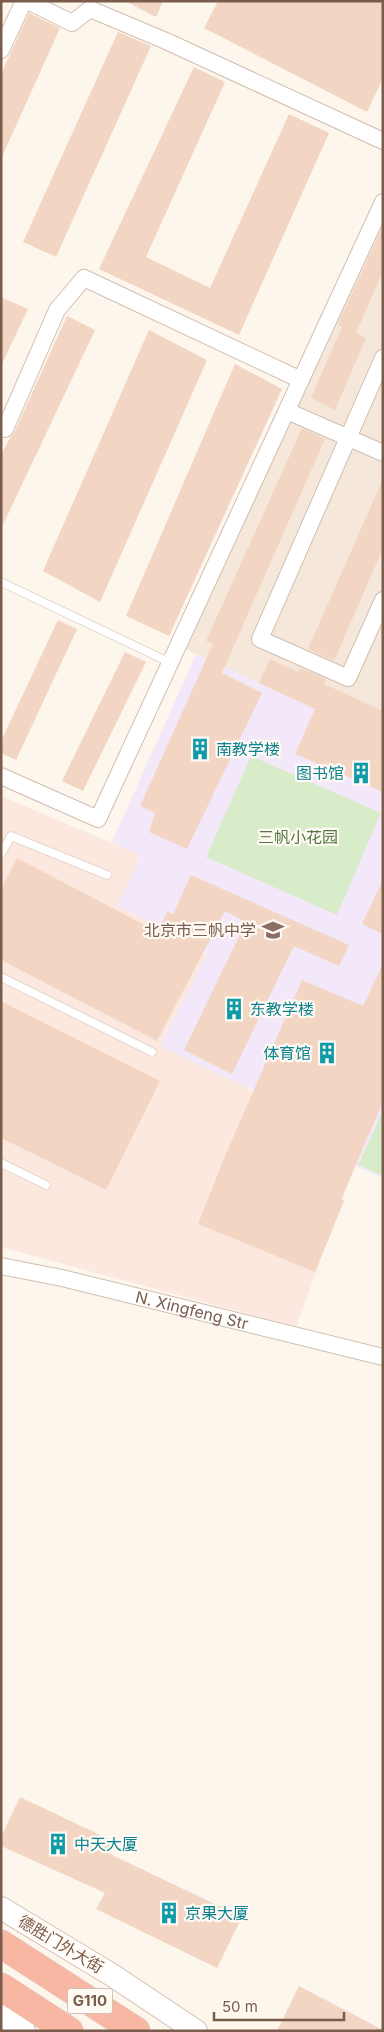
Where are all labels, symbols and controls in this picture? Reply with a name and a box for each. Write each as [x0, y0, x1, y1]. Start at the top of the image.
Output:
building icon: 南教学楼 [187, 736, 213, 762]
place label: 南教学楼 [216, 739, 280, 759]
building icon: 图书馆 [348, 760, 374, 786]
place label: 图书馆 [296, 763, 344, 783]
park label: 三帆小花园 [258, 827, 338, 847]
school or university icon: 北京市三帆中学 [260, 917, 286, 943]
place label: 北京市三帆中学 [144, 920, 256, 940]
building icon: 东教学楼 [221, 996, 247, 1022]
place label: 东教学楼 [250, 999, 314, 1019]
building icon: 体育馆 [314, 1040, 340, 1066]
place label: 体育馆 [263, 1043, 311, 1063]
street label: N. Xingfeng Str [134, 1286, 250, 1333]
building icon: 中天大厦 [45, 1831, 71, 1857]
place label: 中天大厦 [74, 1834, 138, 1854]
building icon: 京果大厦 [156, 1900, 182, 1926]
place label: 京果大厦 [185, 1903, 249, 1923]
street label: 德胜门外大街 [15, 1911, 107, 1977]
road number: G110 [68, 1988, 112, 2014]
scale bar [214, 1990, 344, 2022]
text: 50 m [222, 1997, 258, 2016]

